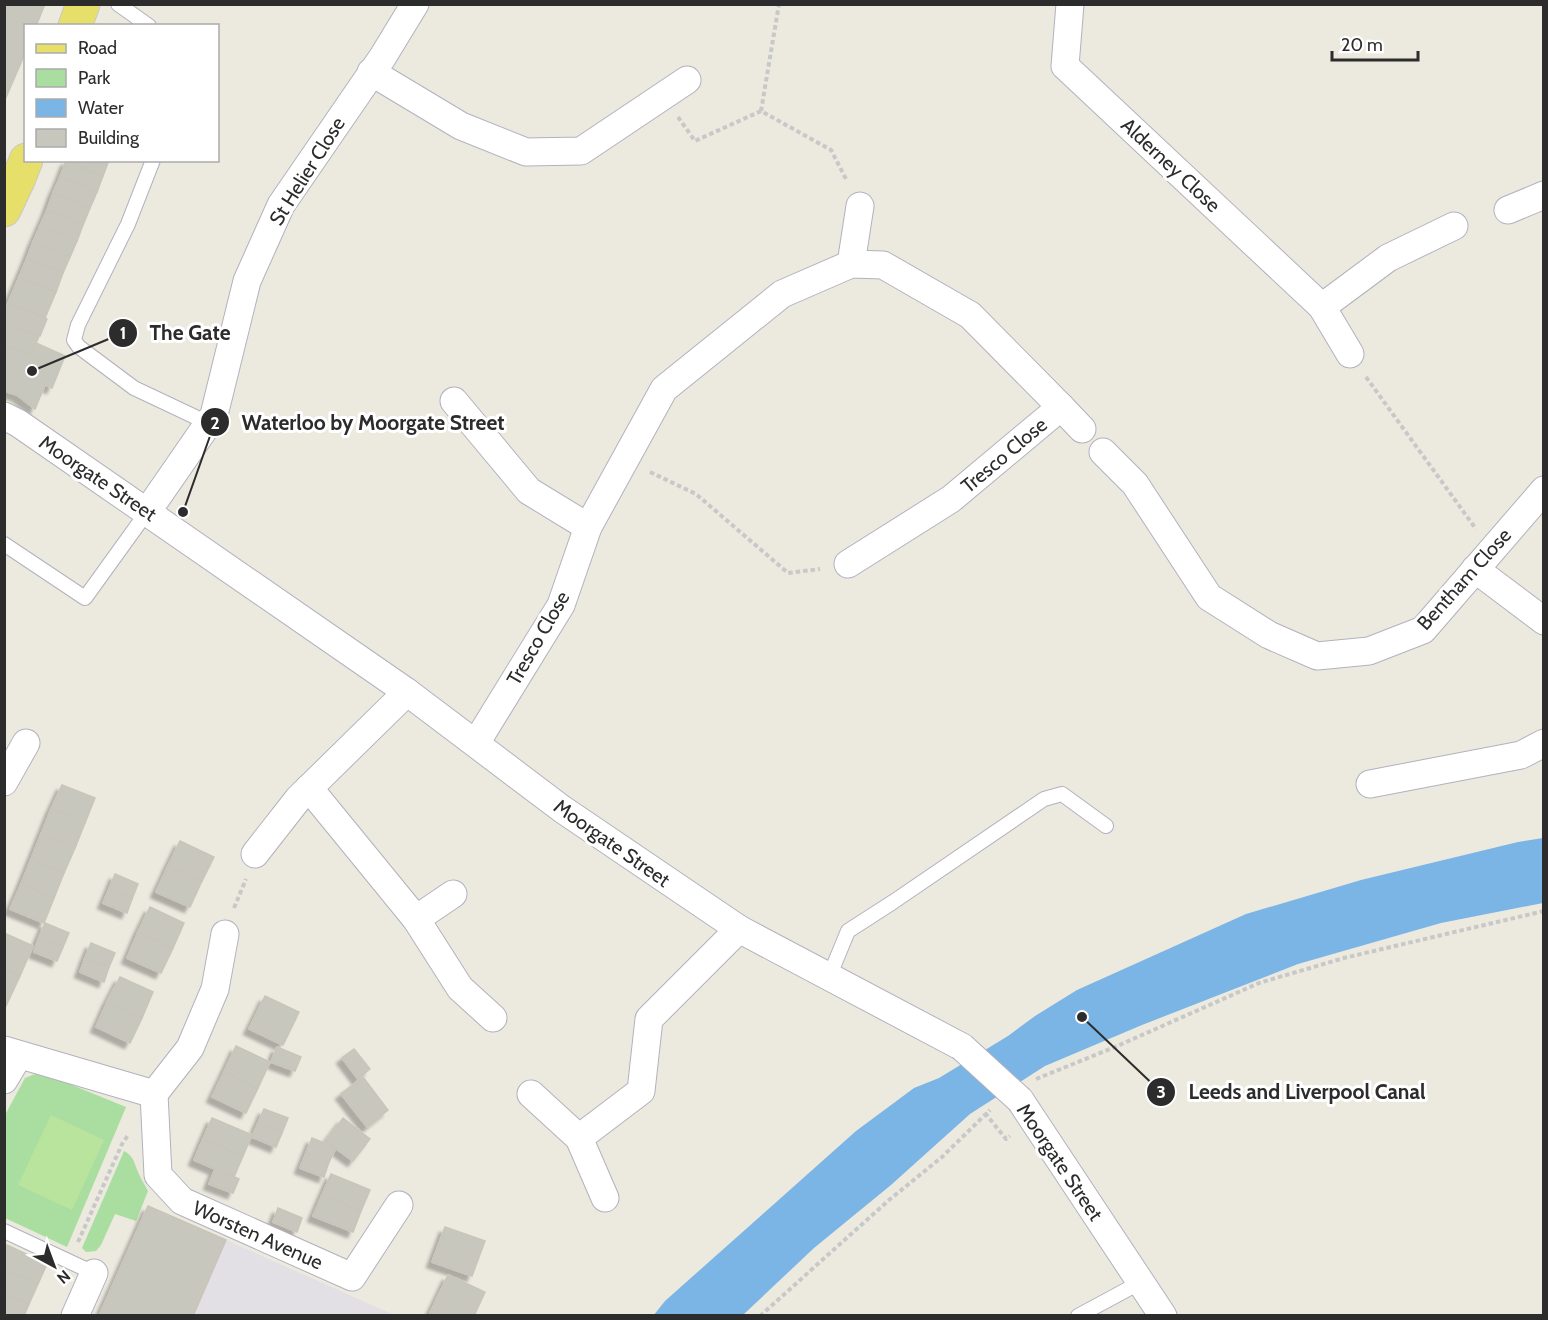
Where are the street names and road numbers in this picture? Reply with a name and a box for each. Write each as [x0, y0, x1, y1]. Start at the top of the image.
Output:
street label: St Helier Close [264, 112, 350, 230]
street label: Alderney Close [1116, 113, 1226, 217]
street label: Tresco Close [956, 412, 1052, 498]
street label: Moorgate Street [35, 430, 161, 526]
street label: Bentham Close [1412, 523, 1516, 635]
street label: Tresco Close [502, 587, 574, 689]
street label: Moorgate Street [549, 794, 675, 892]
street label: Moorgate Street [1012, 1099, 1108, 1225]
street label: Worsten Avenue [189, 1196, 327, 1274]

